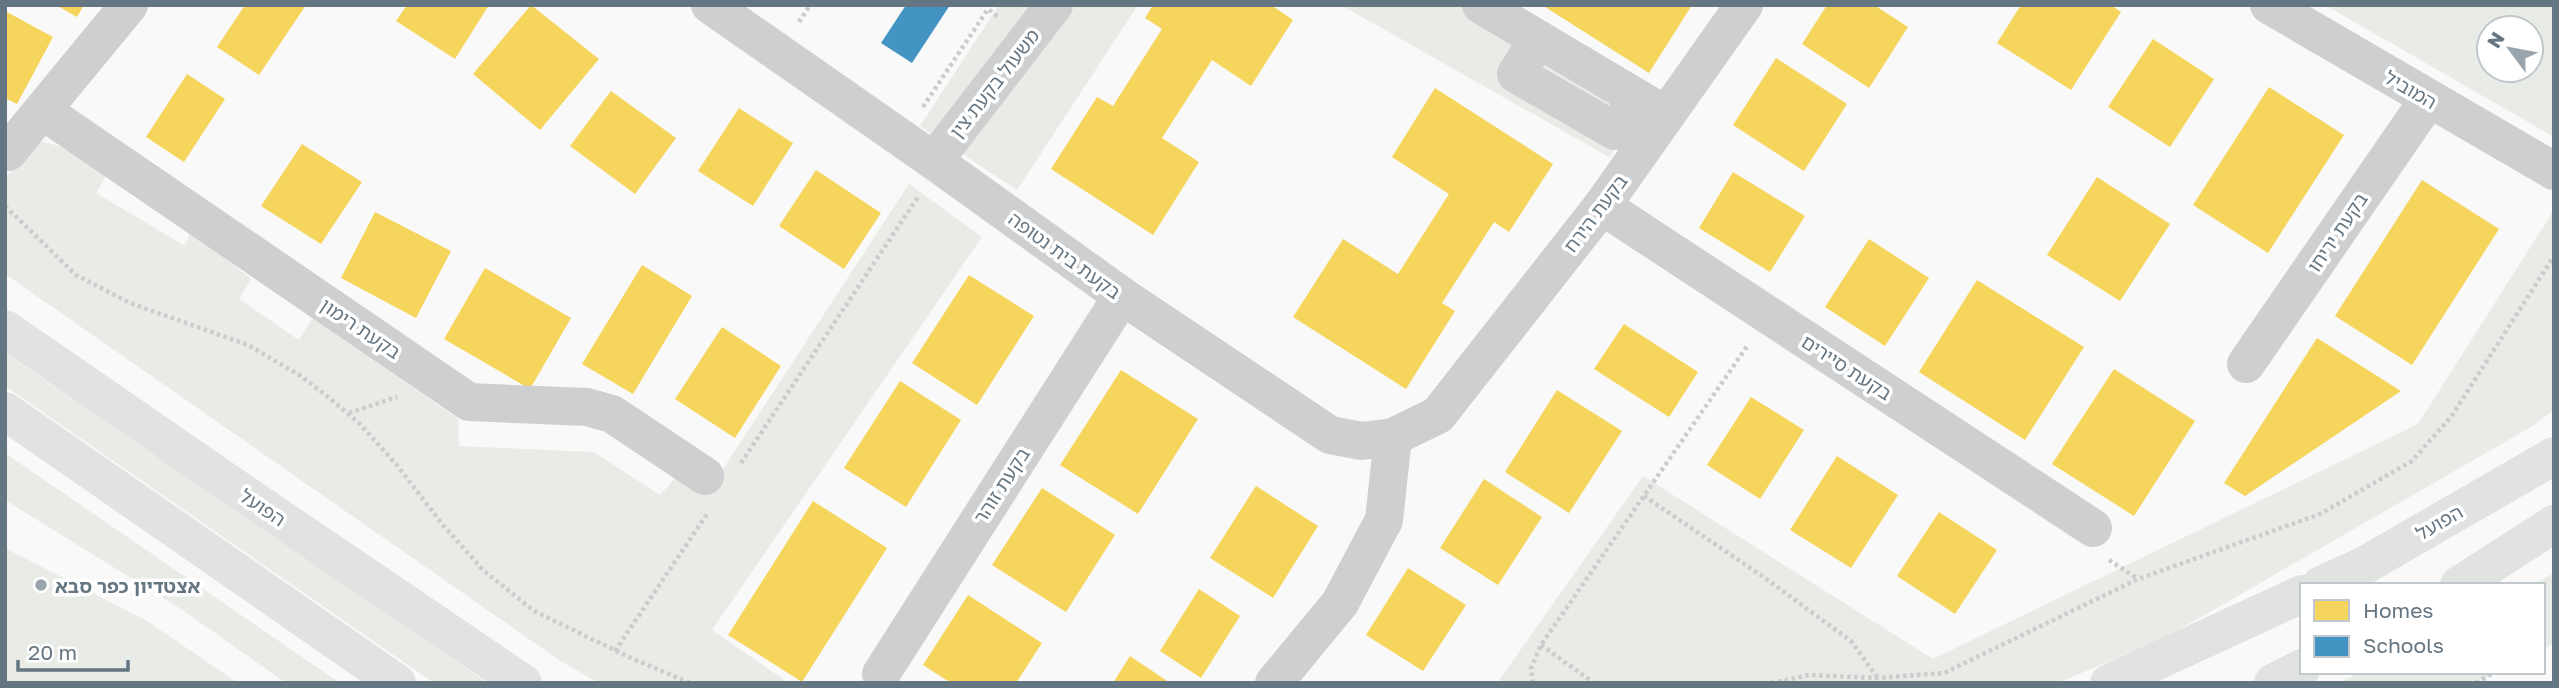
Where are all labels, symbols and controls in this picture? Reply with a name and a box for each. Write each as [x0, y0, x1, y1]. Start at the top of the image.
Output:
north arrow [2475, 14, 2545, 84]
street label: משעול בקעת צין [944, 24, 1044, 142]
text: N [2482, 28, 2509, 52]
street label: המוביל [2381, 65, 2441, 113]
street label: בקעת הירח [1558, 169, 1632, 256]
street label: בקעת יריחו [2302, 188, 2372, 276]
street label: בקעת בית נטופה [1004, 207, 1126, 304]
street label: בקעת רימון [317, 293, 406, 363]
street label: בקעת סיירים [1798, 329, 1896, 405]
street label: בקעת זוהר [968, 443, 1034, 527]
street label: הפועל [236, 483, 290, 531]
street label: הפועל [2411, 499, 2467, 545]
place label: אצטדיון כפר סבא [55, 574, 200, 597]
marker: אצטדיון כפר סבא [33, 577, 49, 593]
legend [2300, 583, 2545, 674]
text: Homes [2363, 597, 2433, 623]
scale bar [18, 628, 128, 672]
text: Schools [2363, 632, 2444, 658]
text: 20 m [28, 639, 77, 665]

